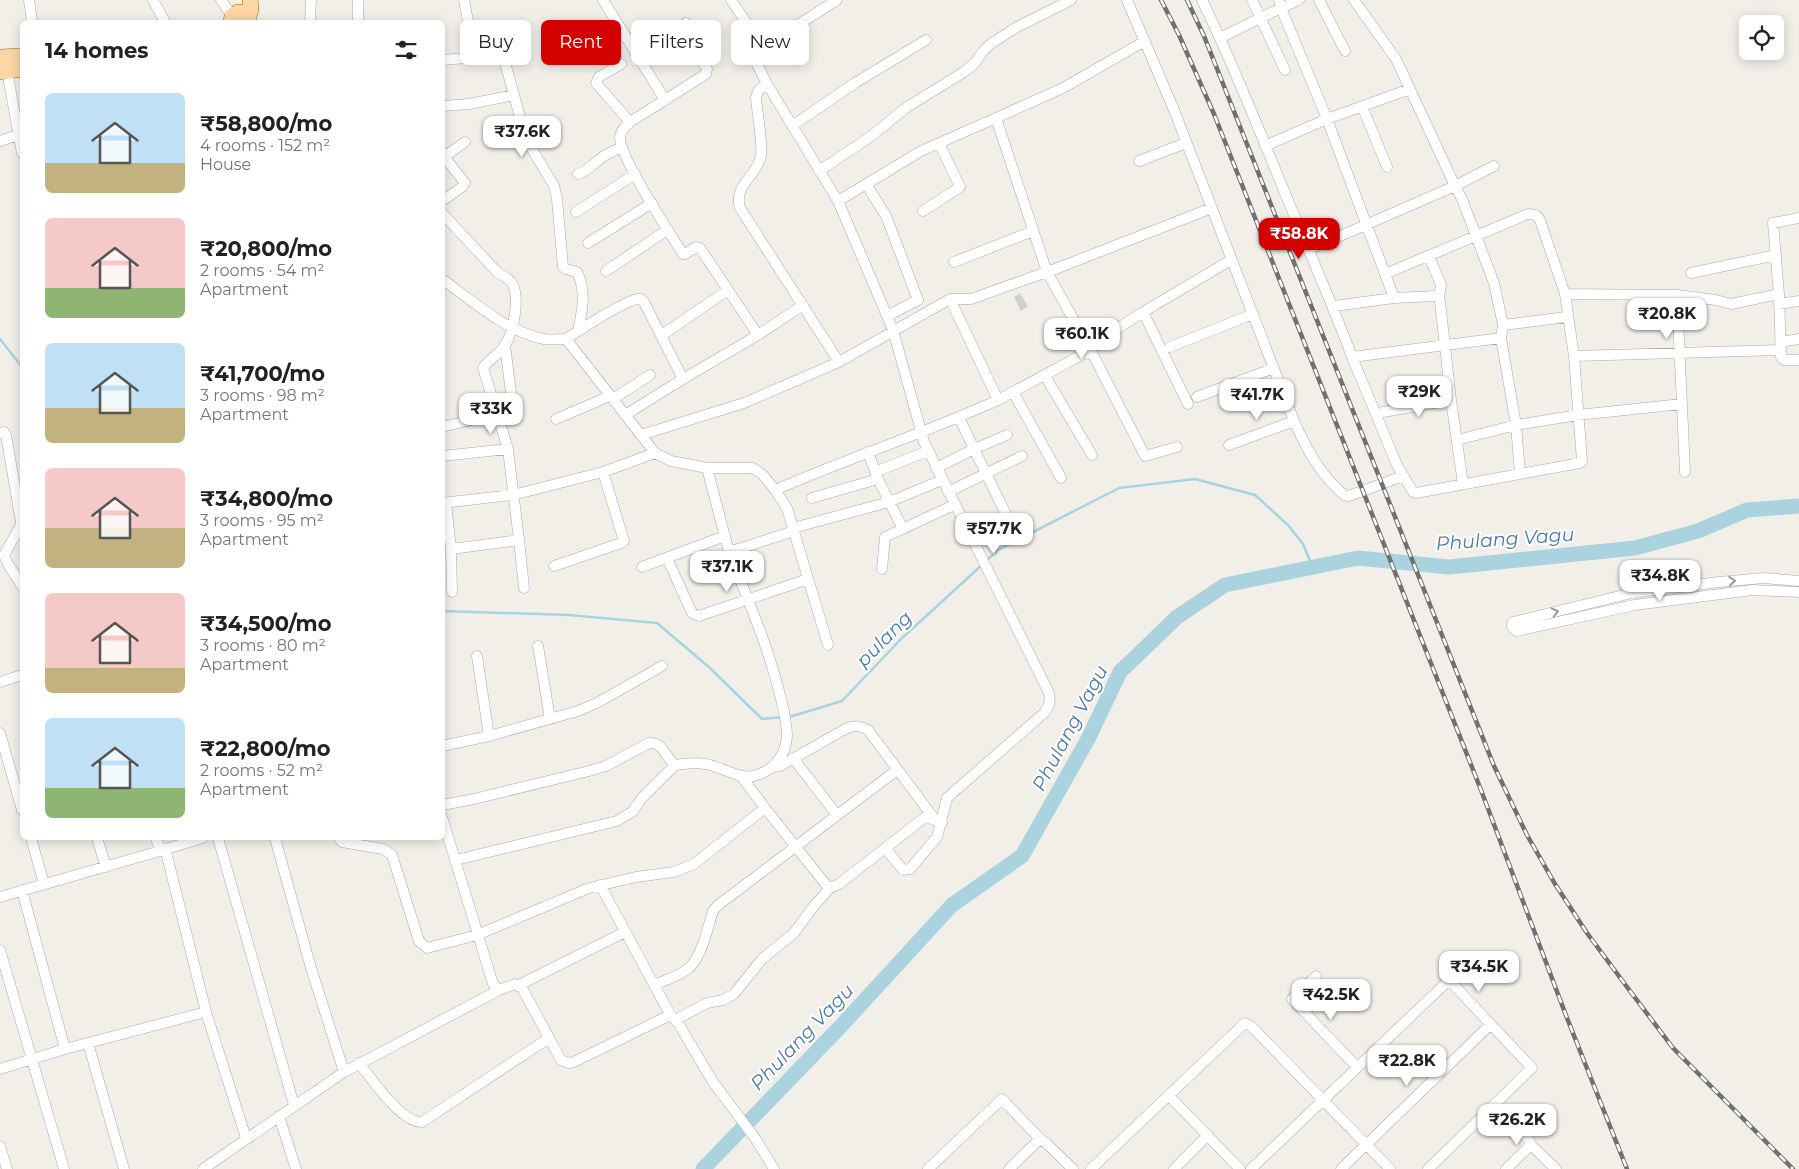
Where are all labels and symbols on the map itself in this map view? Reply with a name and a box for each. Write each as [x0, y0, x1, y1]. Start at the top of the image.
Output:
pin: ₹37.6K [481, 116, 563, 158]
pin: ₹58.8K [1258, 218, 1340, 260]
pin: ₹20.8K [1626, 298, 1708, 340]
pin: ₹60.1K [1041, 318, 1123, 360]
pin: ₹29K [1389, 376, 1449, 418]
pin: ₹41.7K [1216, 378, 1298, 421]
pin: ₹33K [461, 392, 521, 435]
pin: ₹57.7K [953, 512, 1035, 555]
water label: Phulang Vagu [1435, 523, 1575, 555]
pin: ₹37.1K [686, 550, 768, 593]
pin: ₹34.8K [1619, 560, 1701, 602]
one-way arrow [1728, 576, 1736, 587]
water label: pulang [851, 606, 917, 672]
one-way arrow [1550, 607, 1559, 618]
water label: Phulang Vagu [1027, 661, 1113, 795]
pin: ₹34.5K [1438, 950, 1520, 993]
pin: ₹42.5K [1290, 978, 1372, 1021]
water label: Phulang Vagu [745, 979, 859, 1095]
pin: ₹22.8K [1366, 1044, 1448, 1087]
pin: ₹26.2K [1476, 1104, 1558, 1146]

